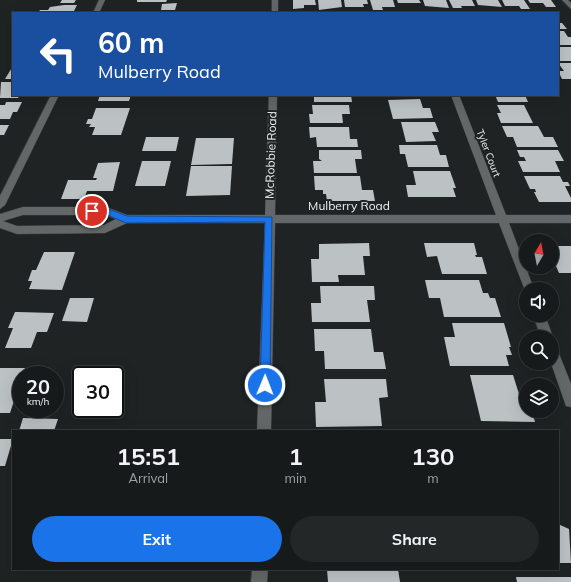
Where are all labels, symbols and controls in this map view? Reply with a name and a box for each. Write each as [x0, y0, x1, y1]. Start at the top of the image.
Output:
text: 60 m [98, 25, 164, 60]
icon: left [32, 28, 84, 80]
text: Mulberry Road [98, 60, 221, 83]
street label: McRobbie Road [261, 111, 280, 199]
street label: Tyler Court [473, 127, 504, 179]
pin [75, 194, 109, 228]
street label: Mulberry Road [308, 198, 390, 213]
icon: arrive [81, 200, 103, 222]
north arrow [519, 234, 559, 274]
map controls [519, 234, 559, 418]
button: sound [519, 282, 559, 322]
button: search [519, 330, 559, 370]
position arrow [244, 364, 286, 406]
speed limit sign: 30 [72, 366, 124, 418]
text: 20 [26, 374, 50, 399]
button: layers [519, 378, 559, 418]
text: km/h [27, 395, 49, 408]
text: 15:51 [117, 441, 180, 471]
text: 1 [288, 441, 303, 471]
text: 130 [411, 441, 454, 471]
text: Arrival [128, 470, 168, 486]
text: min [285, 470, 307, 486]
text: m [427, 470, 439, 486]
button: Exit [32, 516, 282, 562]
button: Share [290, 516, 539, 562]

